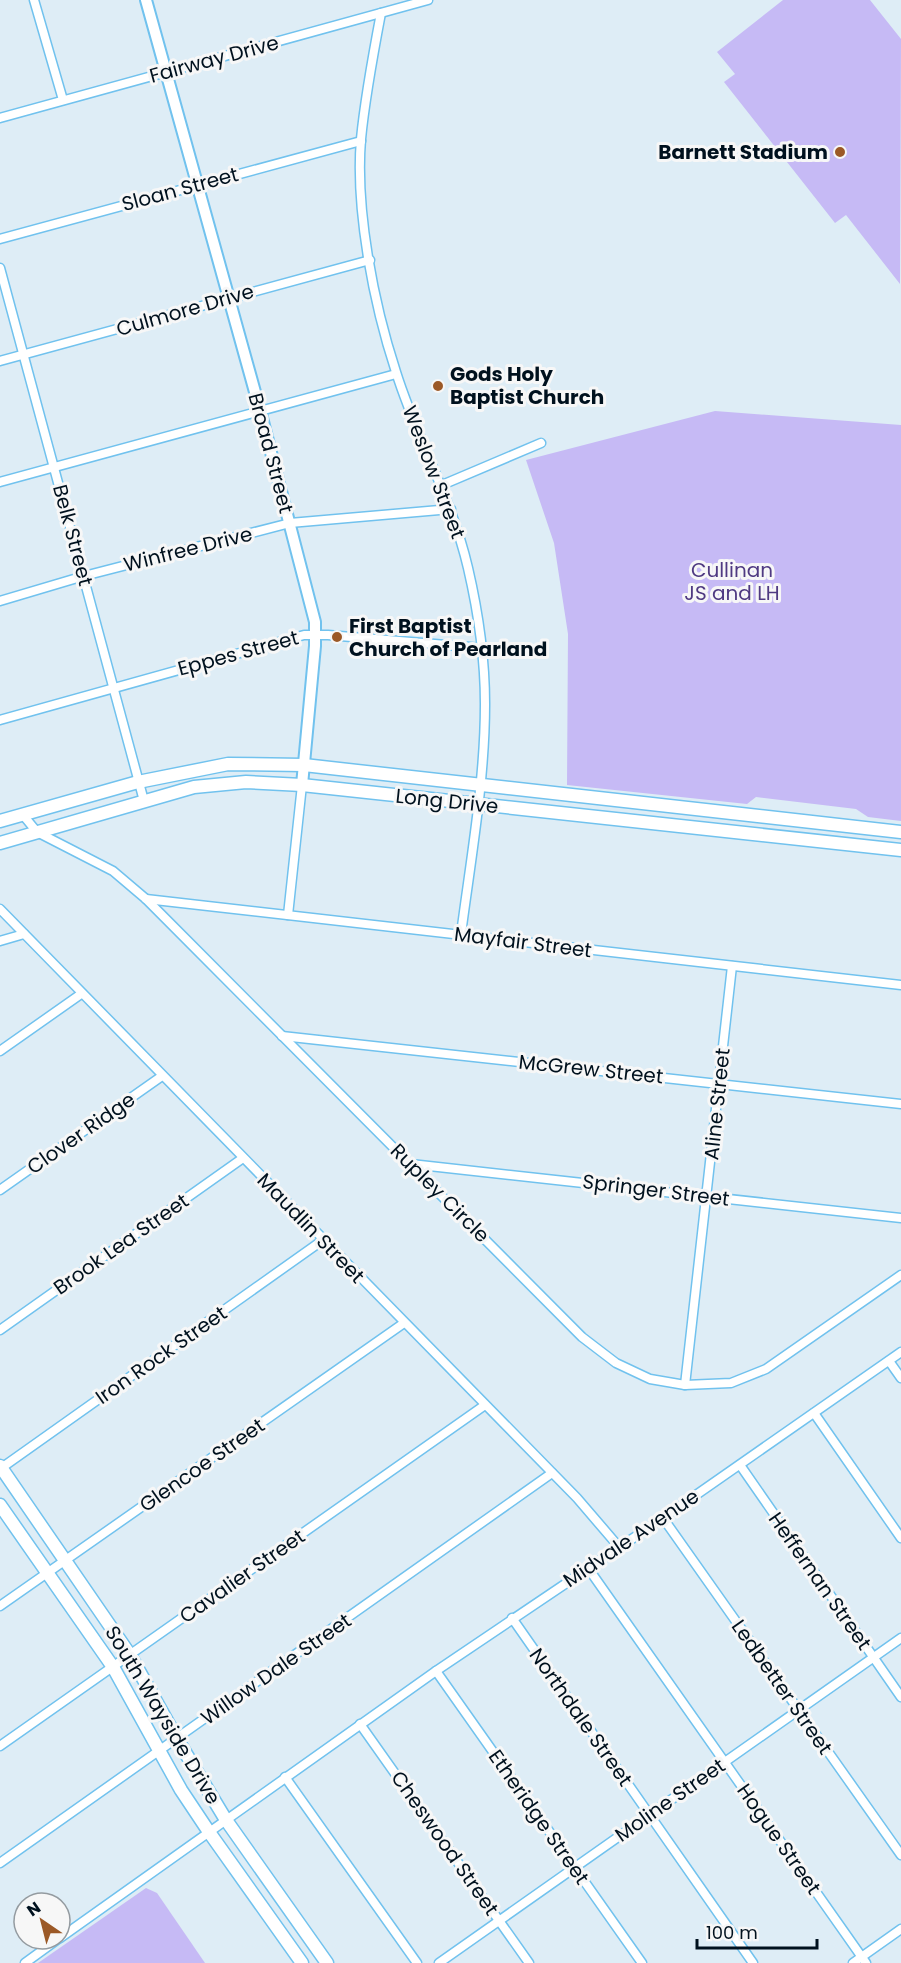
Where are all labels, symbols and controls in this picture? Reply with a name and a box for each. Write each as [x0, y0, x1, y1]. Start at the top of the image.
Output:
street label: Fairway Drive [146, 28, 282, 90]
place label: Barnett Stadium [658, 138, 828, 166]
marker: Barnett Stadium [833, 145, 847, 159]
street label: Sloan Street [119, 160, 241, 218]
street label: Culmore Drive [113, 277, 257, 343]
place label: Gods Holy Baptist Church [450, 360, 604, 411]
marker: Gods Holy Baptist Church [431, 379, 445, 393]
street label: Broad Street [241, 390, 301, 516]
street label: Weslow Street [396, 401, 472, 543]
street label: Belk Street [46, 481, 100, 589]
street label: Winfree Drive [121, 520, 255, 578]
park label: Cullinan JS and LH [684, 556, 780, 607]
place label: First Baptist Church of Pearland [349, 612, 547, 663]
street label: Eppes Street [174, 623, 302, 683]
marker: First Baptist Church of Pearland [330, 630, 344, 644]
street label: Long Drive [394, 782, 500, 820]
street label: Mayfair Street [453, 920, 593, 964]
street label: McGrew Street [517, 1047, 665, 1091]
street label: Aline Street [697, 1047, 737, 1161]
street label: Clover Ridge [21, 1085, 141, 1181]
street label: Rupley Circle [384, 1137, 496, 1249]
street label: Maudlin Street [251, 1167, 371, 1289]
street label: Springer Street [581, 1167, 731, 1213]
street label: Brook Lea Street [48, 1187, 194, 1301]
street label: Iron Rock Street [90, 1299, 232, 1411]
street label: Glencoe Street [134, 1411, 270, 1519]
street label: Midvale Avenue [558, 1482, 704, 1594]
street label: Heffernan Street [762, 1507, 878, 1655]
street label: Cavalier Street [174, 1522, 310, 1630]
street label: Willow Dale Street [195, 1607, 357, 1731]
street label: Ledbetter Street [725, 1614, 839, 1760]
street label: South Wayside Drive [99, 1620, 227, 1810]
street label: Northdale Street [523, 1642, 639, 1792]
street label: Etheridge Street [482, 1744, 596, 1890]
street label: Moline Street [609, 1752, 731, 1848]
street label: Cheswood Street [385, 1765, 505, 1921]
street label: Hogue Street [730, 1778, 828, 1900]
north arrow [12, 1891, 72, 1951]
text: N [22, 1896, 45, 1922]
scale bar [697, 1912, 817, 1950]
text: 100 m [706, 1920, 758, 1945]

